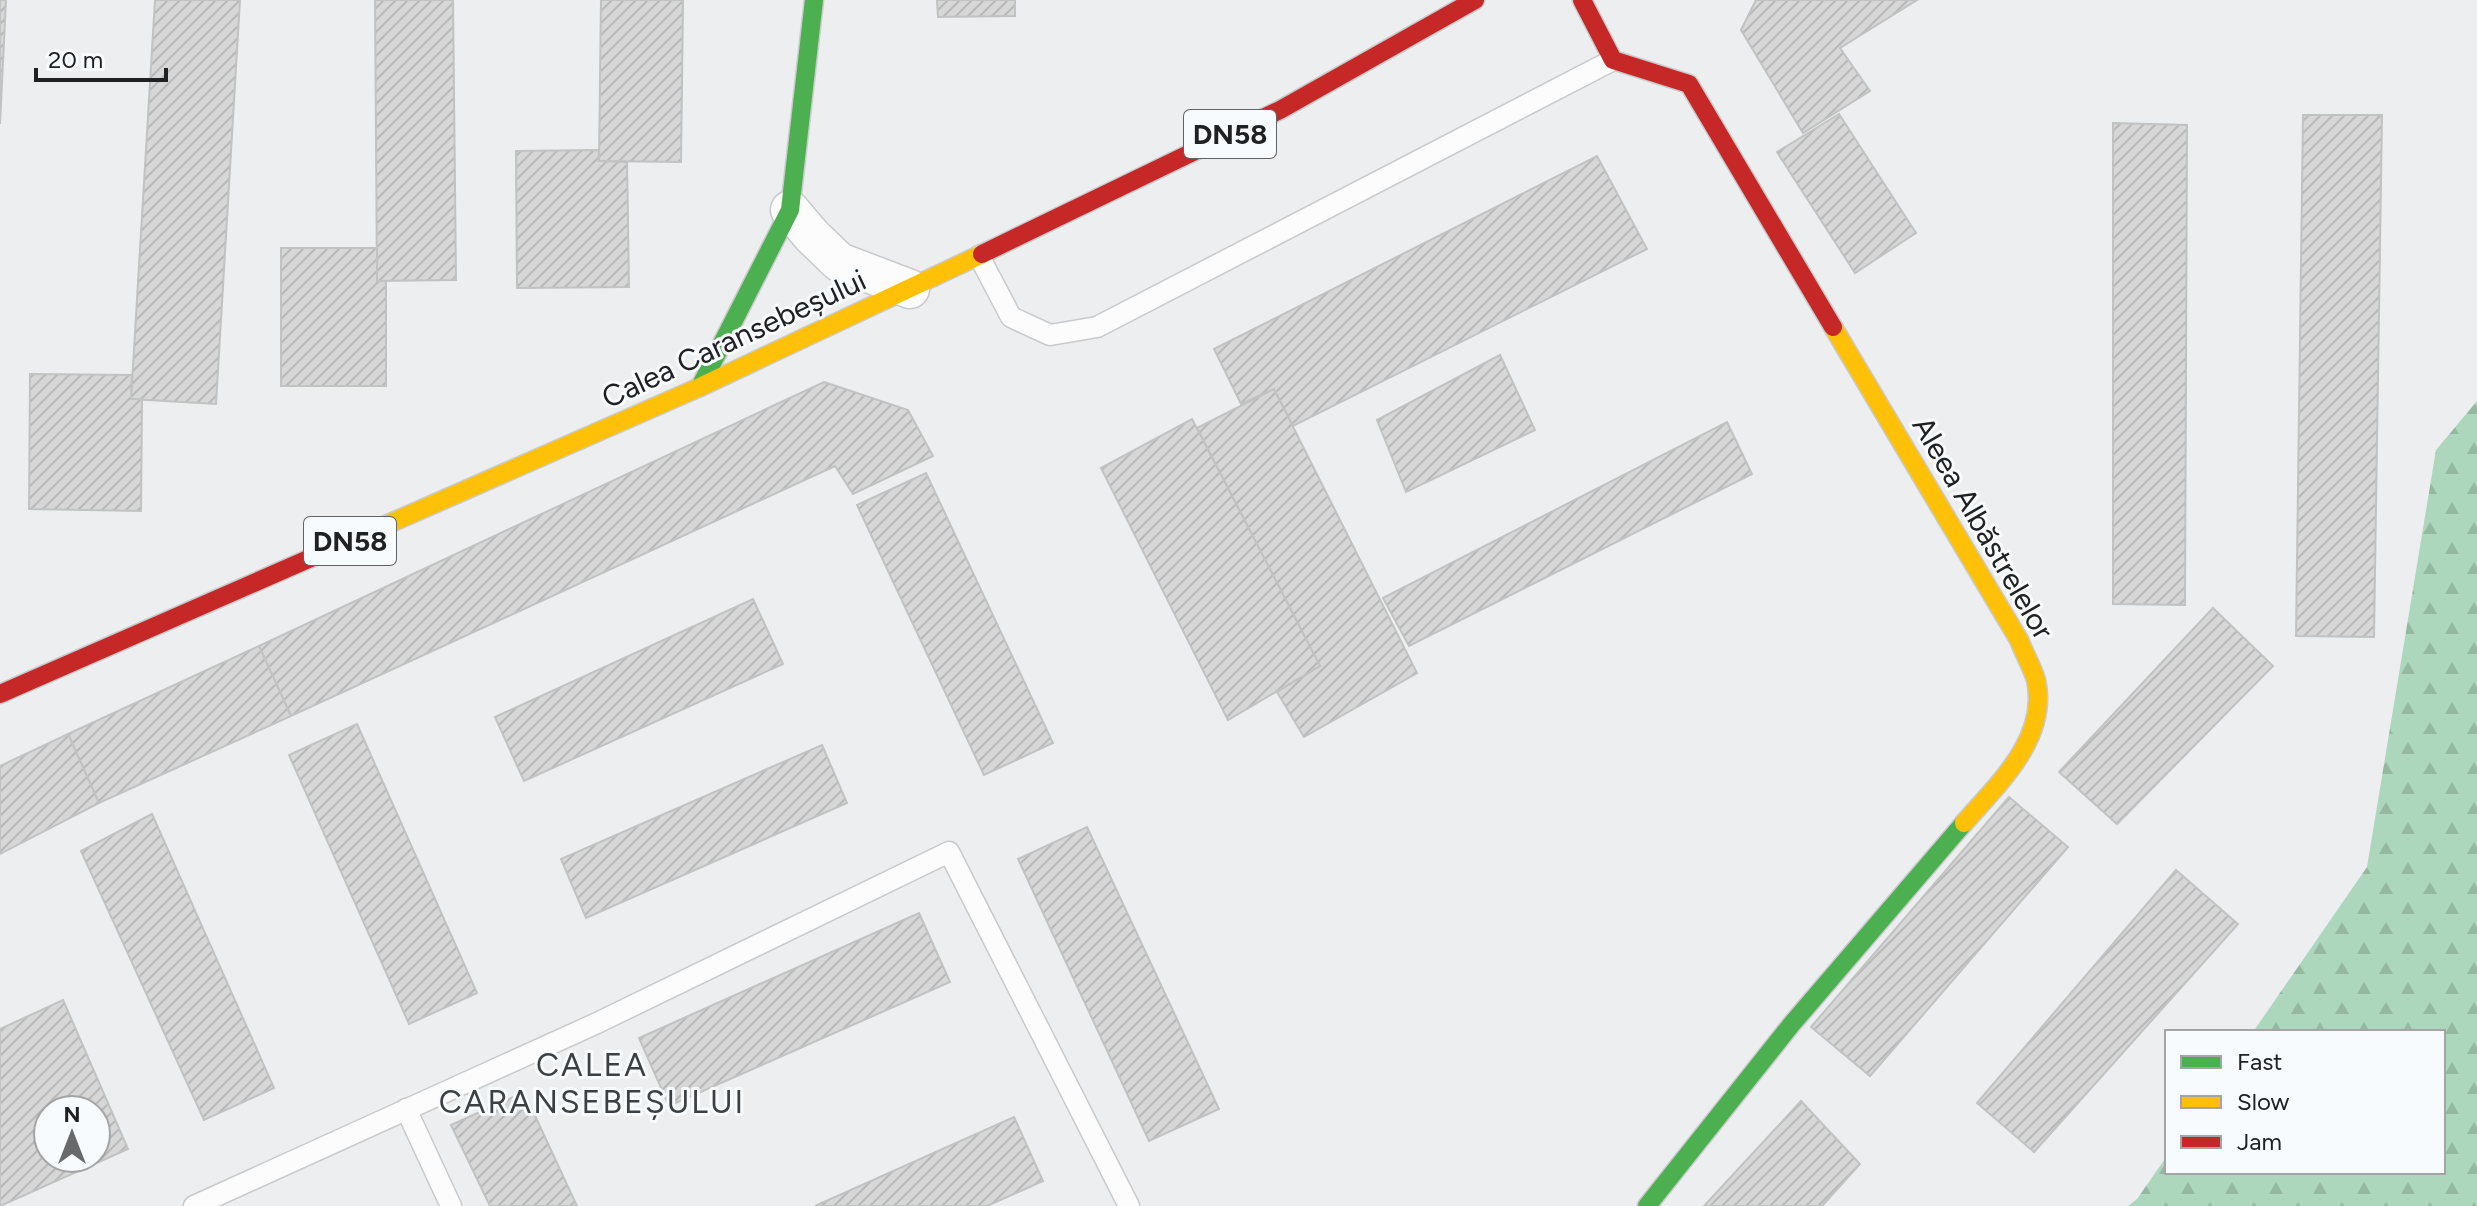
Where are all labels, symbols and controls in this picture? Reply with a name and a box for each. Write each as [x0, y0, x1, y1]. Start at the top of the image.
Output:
scale bar [36, 32, 166, 82]
text: 20 m [48, 45, 103, 74]
road number: DN58 [1184, 110, 1276, 158]
street label: Calea Caransebeșului [596, 261, 872, 416]
street label: Aleea Albăstrelelor [1905, 410, 2062, 646]
road number: DN58 [304, 517, 396, 565]
legend [2165, 1030, 2445, 1174]
district label: CALEA CARANSEBEȘULUI [439, 1046, 745, 1121]
text: Fast [2237, 1047, 2282, 1076]
text: Slow [2237, 1087, 2290, 1116]
north arrow [32, 1094, 112, 1174]
text: N [63, 1101, 81, 1128]
text: Jam [2237, 1127, 2282, 1156]

